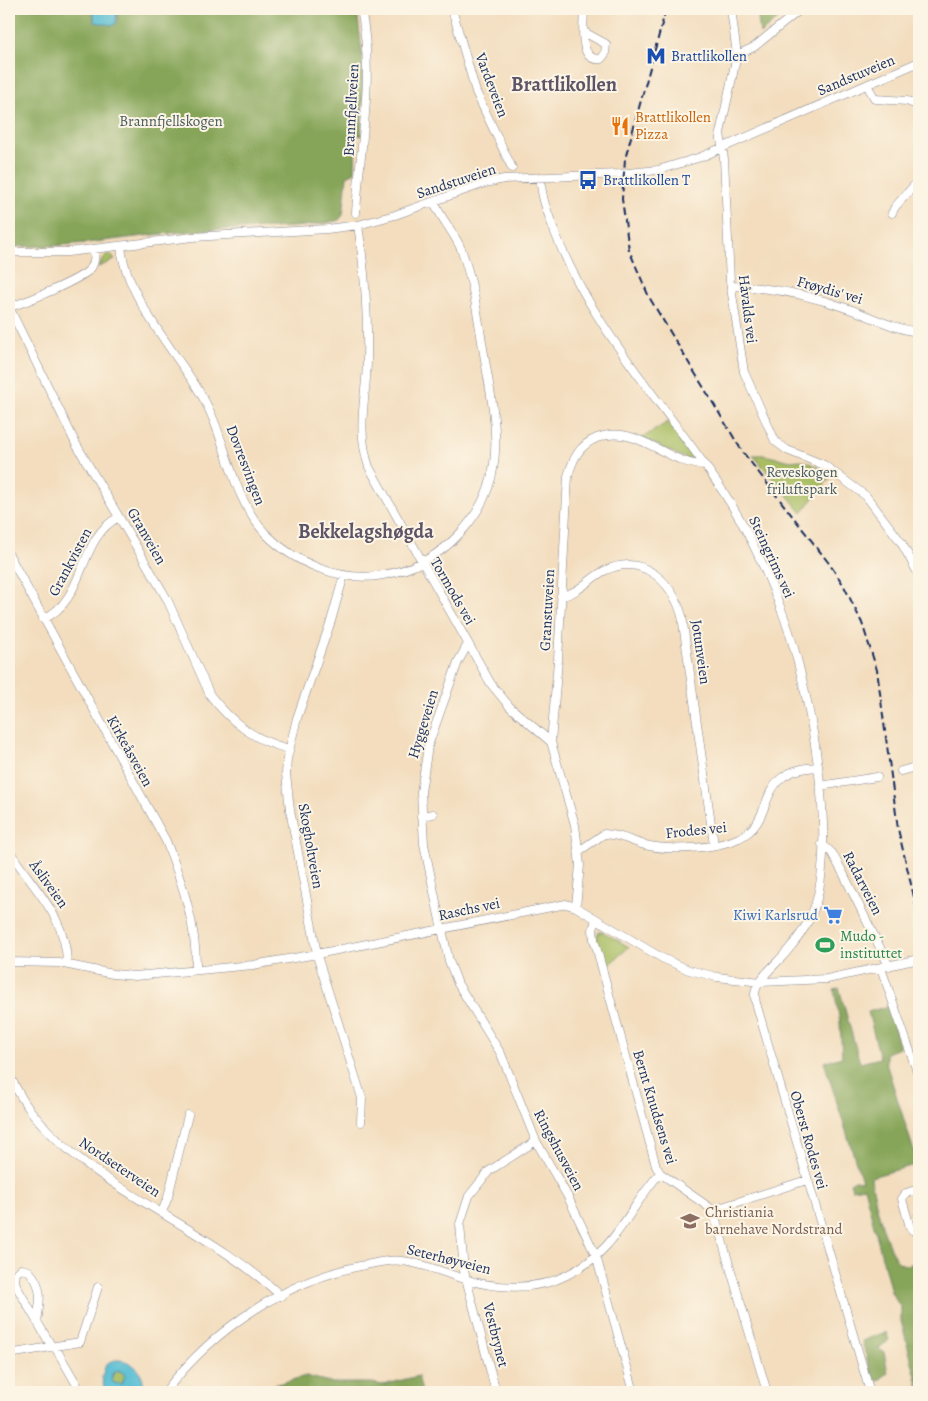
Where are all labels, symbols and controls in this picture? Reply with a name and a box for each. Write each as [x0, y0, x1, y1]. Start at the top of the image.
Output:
metro station icon: Brattlikollen [645, 45, 667, 67]
place label: Brattlikollen [671, 46, 747, 66]
street label: Vardeveien [470, 49, 513, 120]
street label: Sandstuveien [814, 50, 898, 100]
street label: Brannfjellveien [339, 63, 363, 157]
district label: Brattlikollen [511, 71, 617, 98]
place label: Brattlikollen Pizza [635, 107, 711, 144]
park label: Brannfjellskogen [119, 111, 223, 131]
restaurant icon: Brattlikollen Pizza [609, 115, 631, 137]
street label: Sandstuveien [414, 159, 498, 203]
bus stop icon: Brattlikollen T [577, 169, 599, 191]
place label: Brattlikollen T [603, 170, 691, 190]
street label: Frøydis' vei [795, 271, 865, 309]
street label: Håvalds vei [734, 273, 762, 345]
street label: Dovresvingen [222, 422, 270, 508]
park label: Reveskogen friluftspark [766, 462, 838, 499]
street label: Granveien [123, 504, 171, 568]
street label: Steingrims vei [744, 513, 800, 601]
district label: Bekkelagshøgda [298, 518, 434, 545]
street label: Grankvisten [44, 524, 96, 600]
street label: Tormods vei [426, 554, 480, 628]
street label: Granstuveien [535, 569, 559, 651]
street label: Jotunveien [687, 618, 715, 686]
street label: Hyggeveien [403, 687, 443, 761]
street label: Kirkeåsveien [102, 712, 158, 790]
street label: Skogholtveien [294, 802, 328, 890]
street label: Frodes vei [664, 817, 728, 843]
street label: Radarveien [838, 848, 888, 918]
street label: Åsliveien [24, 855, 73, 912]
street label: Raschs vei [436, 893, 502, 925]
supermarket icon: Kiwi Karlsrud [822, 904, 844, 926]
place label: Kiwi Karlsrud [733, 905, 819, 925]
place label: Mudo - instituttet [840, 926, 902, 963]
sports icon: Mudo - instituttet [814, 934, 836, 956]
street label: Bernt Knudsens vei [628, 1047, 682, 1167]
street label: Oberst Rodes vei [785, 1088, 833, 1192]
street label: Ringshusveien [529, 1106, 589, 1194]
street label: Nordseterveien [75, 1132, 165, 1202]
place label: Christiania barnehave Nordstrand [705, 1202, 844, 1239]
school or university icon: Christiania barnehave Nordstrand [679, 1210, 701, 1232]
street label: Seterhøyveien [405, 1239, 493, 1279]
street label: Vestbrynet [478, 1300, 514, 1369]

